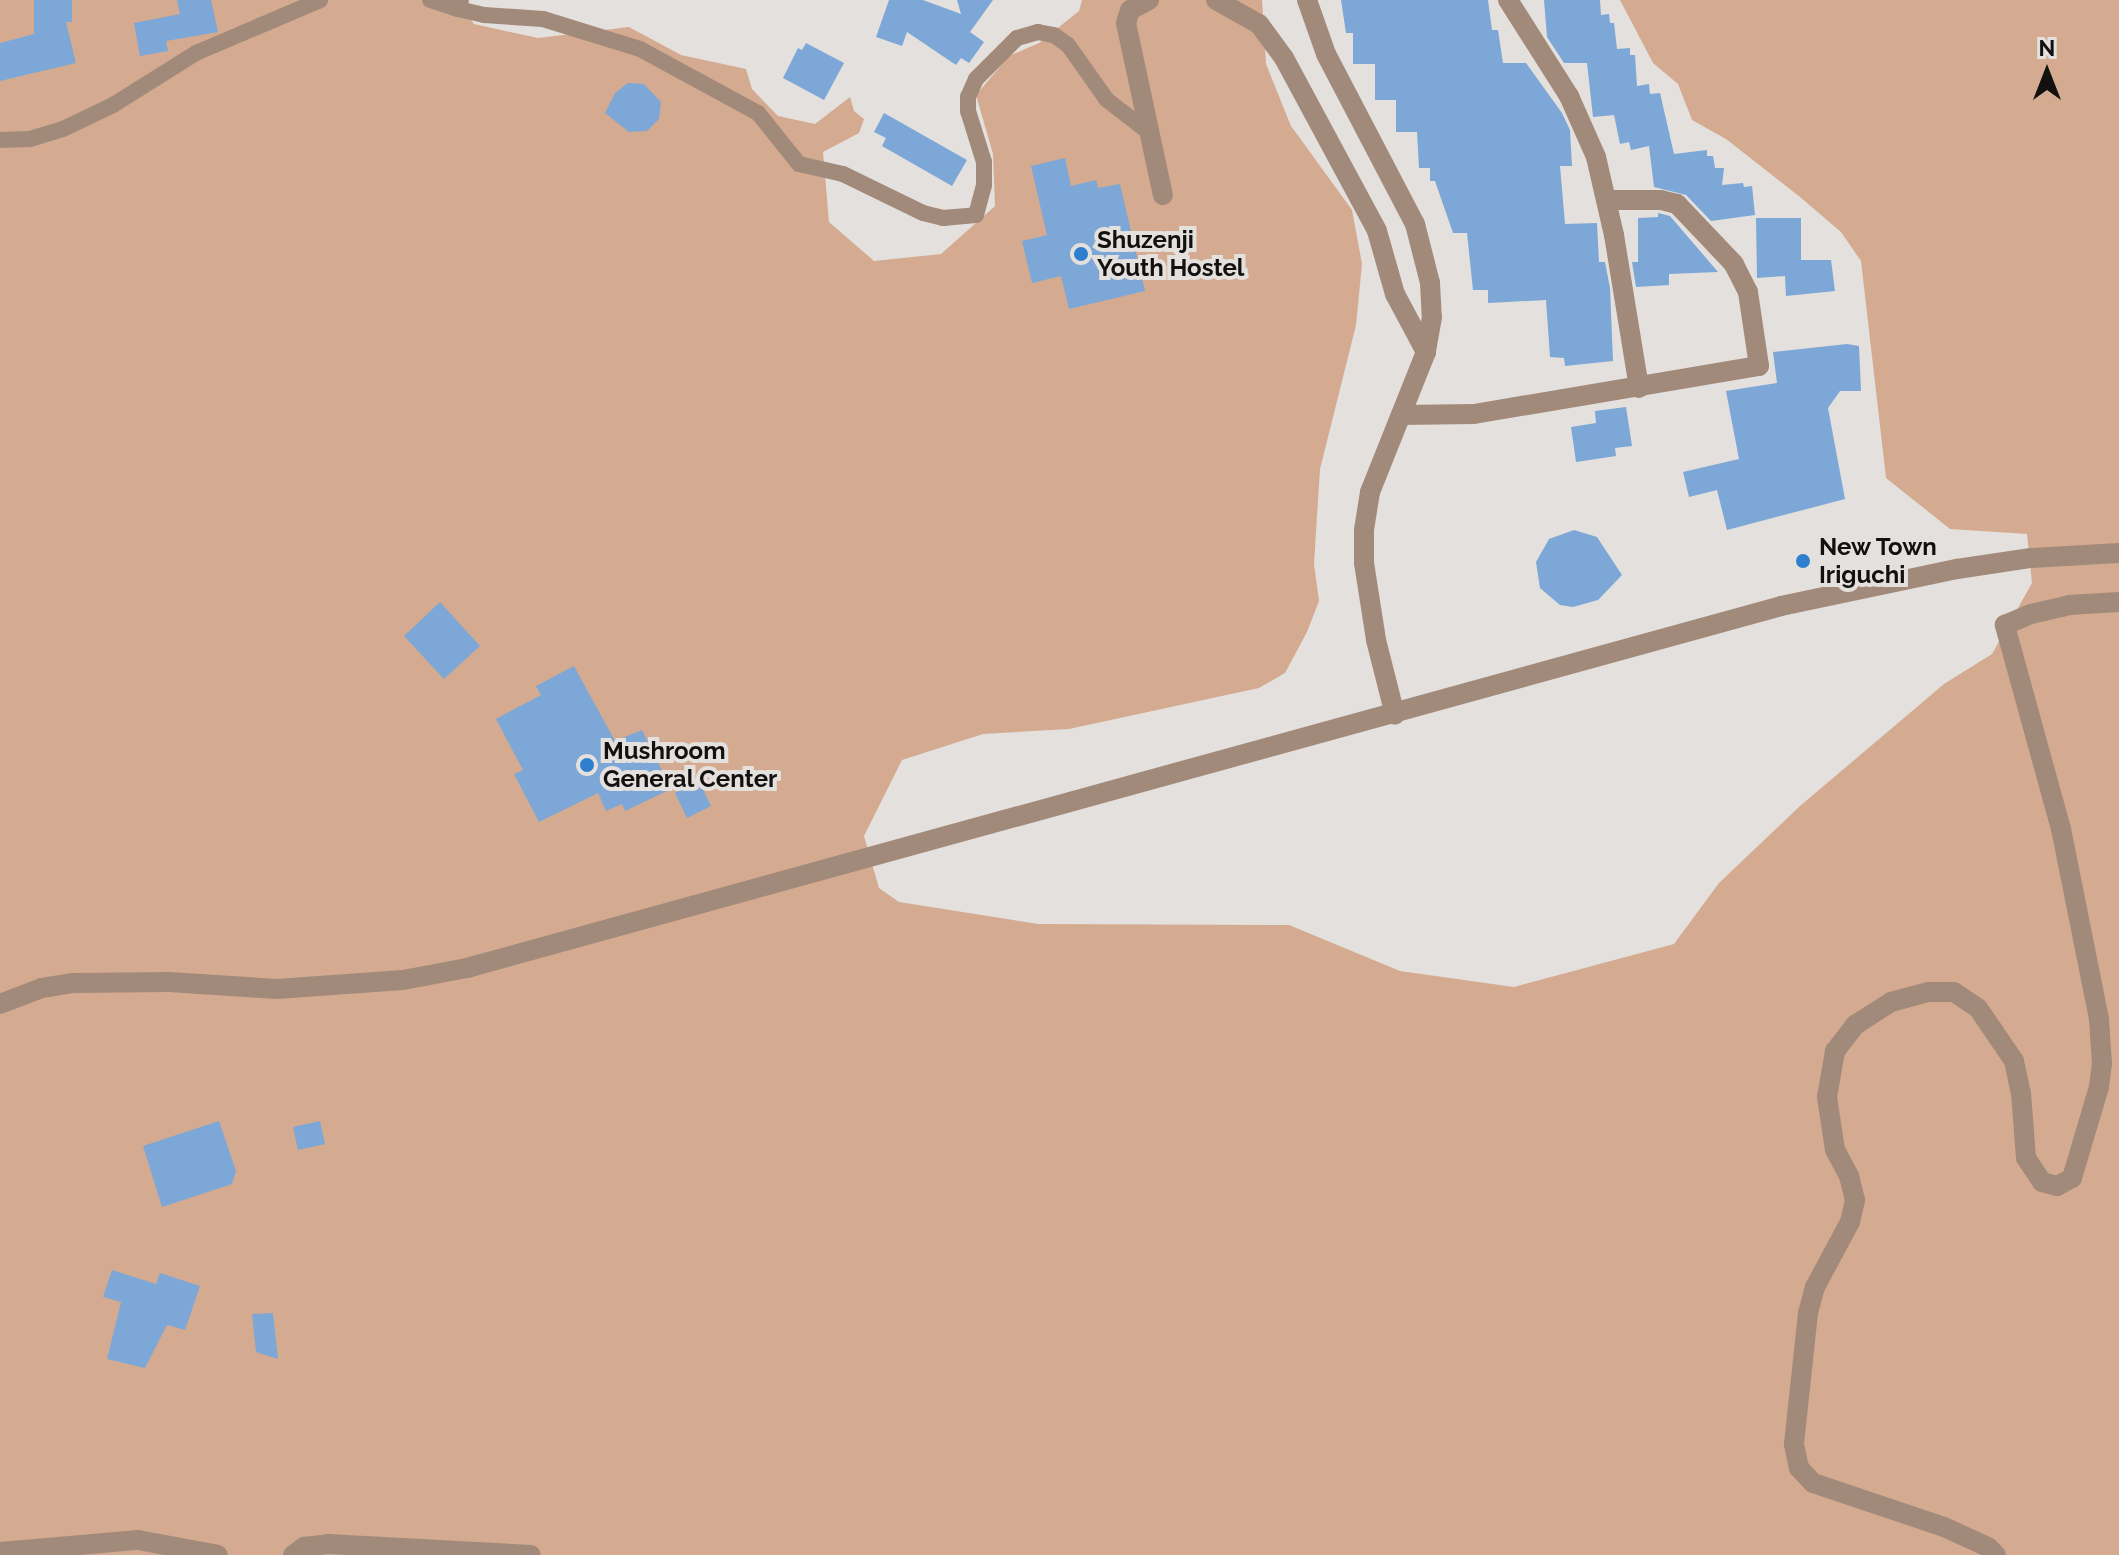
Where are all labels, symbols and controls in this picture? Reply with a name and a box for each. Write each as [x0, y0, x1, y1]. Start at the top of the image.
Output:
north arrow [2007, 32, 2087, 112]
text: N [2039, 35, 2055, 61]
place label: Shuzenji Youth Hostel [1097, 226, 1244, 282]
marker: Shuzenji Youth Hostel [1072, 245, 1090, 263]
place label: New Town Iriguchi [1819, 533, 1938, 589]
marker: New Town Iriguchi [1794, 552, 1812, 570]
place label: Mushroom General Center [603, 737, 778, 793]
marker: Mushroom General Center [578, 756, 596, 774]

